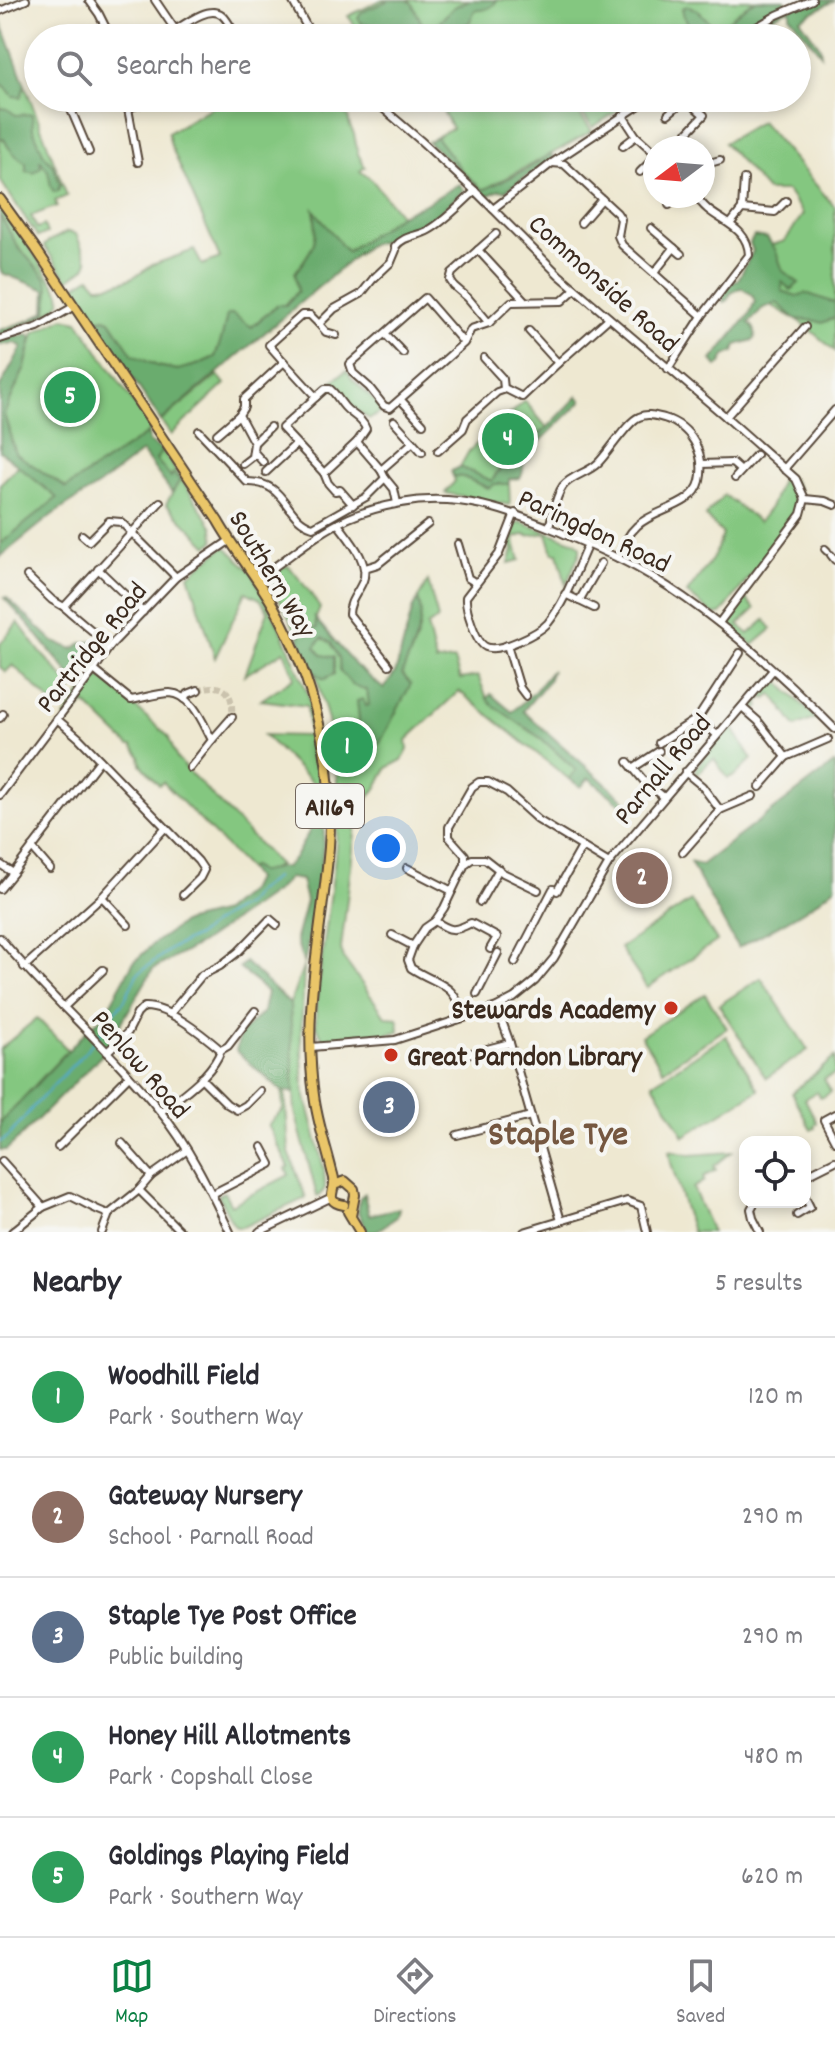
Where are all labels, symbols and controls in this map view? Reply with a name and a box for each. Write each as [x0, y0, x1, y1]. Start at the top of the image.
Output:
search box [24, 24, 811, 112]
icon: search [52, 46, 96, 90]
text: Search here [116, 47, 252, 90]
north arrow [643, 136, 715, 208]
street label: Commonside Road [517, 207, 686, 365]
pin: 5 [44, 367, 96, 427]
pin: 4 [482, 409, 534, 469]
street label: Paringdon Road [510, 481, 676, 586]
street label: Southern Way [216, 504, 324, 648]
street label: Partridge Road [28, 575, 159, 723]
street label: Parnall Road [606, 707, 723, 836]
pin: 1 [321, 717, 373, 777]
road number: A1169 [296, 784, 364, 828]
your location [366, 828, 406, 868]
pin: 2 [616, 848, 668, 908]
place label: Stewards Academy [451, 993, 657, 1033]
marker: Stewards Academy [662, 999, 680, 1017]
street label: Penlow Road [79, 1003, 197, 1130]
place label: Great Parndon Library [407, 1040, 643, 1080]
marker: Great Parndon Library [382, 1046, 400, 1064]
pin: 3 [363, 1077, 415, 1137]
district label: Staple Tye [488, 1111, 628, 1163]
map controls [739, 1136, 811, 1208]
button: locate [739, 1136, 811, 1208]
text: Nearby [32, 1260, 121, 1309]
text: 5 results [715, 1266, 803, 1303]
text: Woodhill Field [108, 1357, 260, 1400]
text: 1 [55, 1379, 61, 1416]
text: 120 m [748, 1379, 803, 1416]
text: Park · Southern Way [108, 1400, 303, 1437]
text: Gateway Nursery [108, 1477, 302, 1520]
text: 2 [52, 1499, 64, 1536]
text: 290 m [742, 1499, 803, 1536]
text: School · Parnall Road [108, 1520, 314, 1557]
text: Staple Tye Post Office [108, 1597, 357, 1640]
text: 3 [52, 1619, 64, 1656]
text: 290 m [742, 1619, 803, 1656]
text: Public building [108, 1640, 243, 1677]
text: Honey Hill Allotments [108, 1717, 351, 1760]
text: 4 [53, 1739, 63, 1776]
text: 480 m [744, 1739, 803, 1776]
text: Park · Copshall Close [108, 1760, 313, 1797]
text: Goldings Playing Field [108, 1837, 349, 1880]
text: 5 [52, 1859, 64, 1896]
text: 620 m [741, 1859, 803, 1896]
text: Park · Southern Way [108, 1880, 303, 1917]
tab: Map [110, 1954, 154, 2033]
tab: Directions [373, 1954, 457, 2033]
tab: Saved [676, 1954, 725, 2033]

